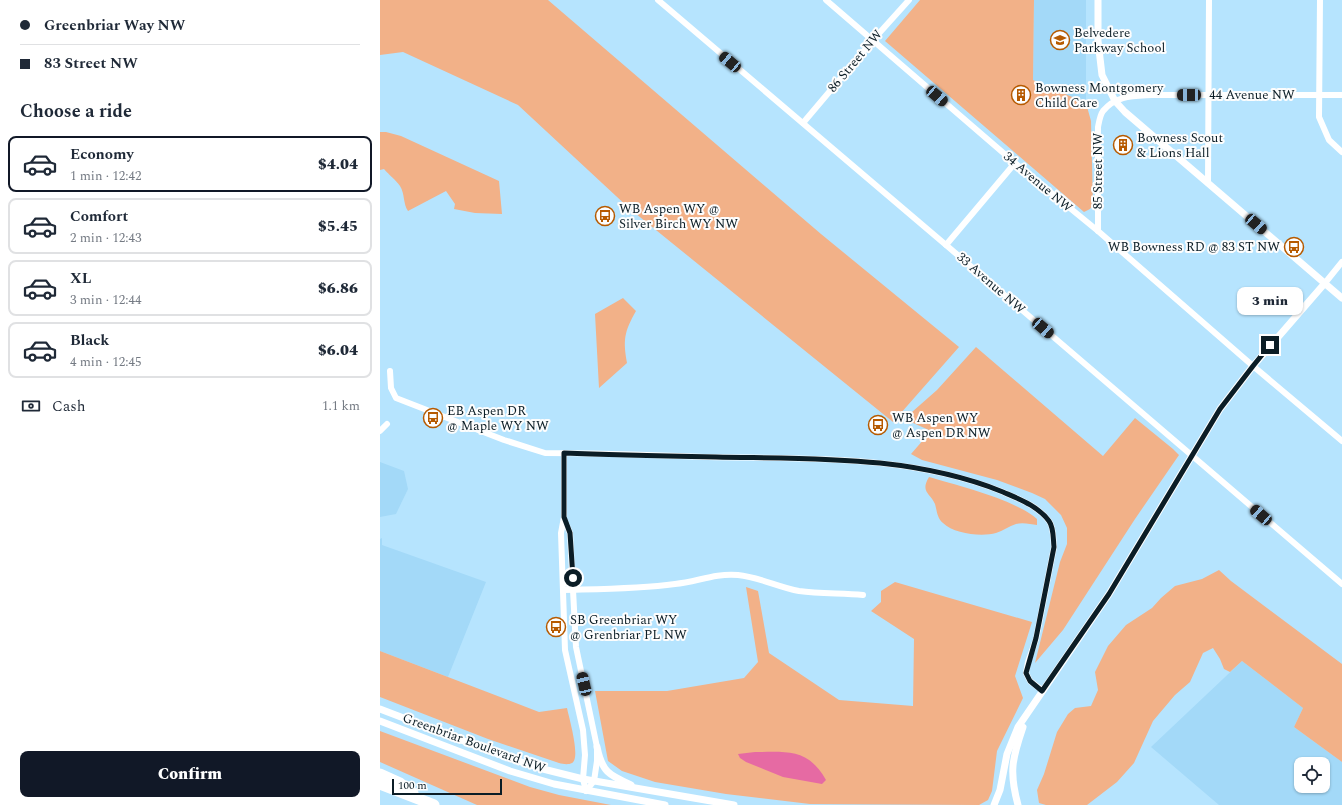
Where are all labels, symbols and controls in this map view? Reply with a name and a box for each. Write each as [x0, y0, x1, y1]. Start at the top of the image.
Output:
text: Greenbriar Way NW [44, 14, 185, 37]
place label: Belvedere Parkway School [1074, 23, 1165, 58]
street label: 86 Street NW [823, 25, 887, 97]
school or university icon: Belvedere Parkway School [1049, 29, 1071, 51]
car [717, 50, 743, 74]
text: 83 Street NW [44, 52, 138, 75]
place label: Bowness Montgomery Child Care [1035, 78, 1164, 113]
car [924, 84, 950, 108]
building icon: Bowness Montgomery Child Care [1010, 84, 1032, 106]
street label: 44 Avenue NW [1209, 85, 1295, 105]
car [1177, 89, 1201, 101]
text: Choose a ride [20, 98, 132, 125]
place label: Bowness Scout & Lions Hall [1137, 128, 1223, 163]
street label: 85 Street NW [1088, 132, 1108, 209]
building icon: Bowness Scout & Lions Hall [1112, 134, 1134, 156]
text: Economy [70, 143, 134, 166]
icon: car [22, 146, 58, 182]
street label: 34 Avenue NW [999, 147, 1077, 217]
text: $4.04 [318, 153, 358, 176]
text: 1 min · 12:42 [70, 166, 142, 186]
place label: WB Aspen WY @ Silver Birch WY NW [619, 199, 738, 234]
text: Comfort [70, 205, 128, 228]
bus stop icon: WB Aspen WY @ Silver Birch WY NW [594, 205, 616, 227]
icon: car [22, 208, 58, 244]
car [1243, 212, 1269, 236]
text: $5.45 [318, 215, 358, 238]
text: 2 min · 12:43 [70, 228, 142, 248]
bus stop icon: WB Bowness RD @ 83 ST NW [1283, 236, 1305, 258]
place label: WB Bowness RD @ 83 ST NW [1108, 237, 1280, 257]
street label: 33 Avenue NW [952, 247, 1030, 319]
text: XL [70, 267, 91, 290]
icon: car [22, 270, 58, 306]
text: $6.86 [318, 277, 358, 300]
callout: 3 min [1237, 287, 1303, 315]
text: 3 min · 12:44 [70, 290, 142, 310]
text: 3 min [1252, 291, 1288, 311]
car [1030, 316, 1056, 340]
text: Black [70, 329, 109, 352]
icon: car [22, 332, 58, 368]
route end [1261, 336, 1279, 354]
text: $6.04 [318, 339, 358, 362]
text: 4 min · 12:45 [70, 352, 142, 372]
icon: cash [20, 395, 42, 417]
text: Cash [52, 395, 85, 418]
text: 1.1 km [322, 396, 360, 416]
place label: EB Aspen DR @ Maple WY NW [447, 401, 549, 436]
bus stop icon: EB Aspen DR @ Maple WY NW [422, 407, 444, 429]
place label: WB Aspen WY @ Aspen DR NW [892, 408, 991, 443]
bus stop icon: WB Aspen WY @ Aspen DR NW [867, 414, 889, 436]
car [1248, 503, 1274, 527]
route start [564, 569, 582, 587]
place label: SB Greenbriar WY @ Grenbriar PL NW [570, 610, 687, 645]
bus stop icon: SB Greenbriar WY @ Grenbriar PL NW [545, 616, 567, 638]
car [575, 671, 593, 697]
street label: Greenbriar Boulevard NW [400, 708, 549, 778]
button: Confirm [20, 751, 360, 797]
map controls [1294, 757, 1330, 793]
button: locate [1294, 757, 1330, 793]
scale bar [392, 777, 502, 796]
text: 100 m [398, 777, 427, 794]

